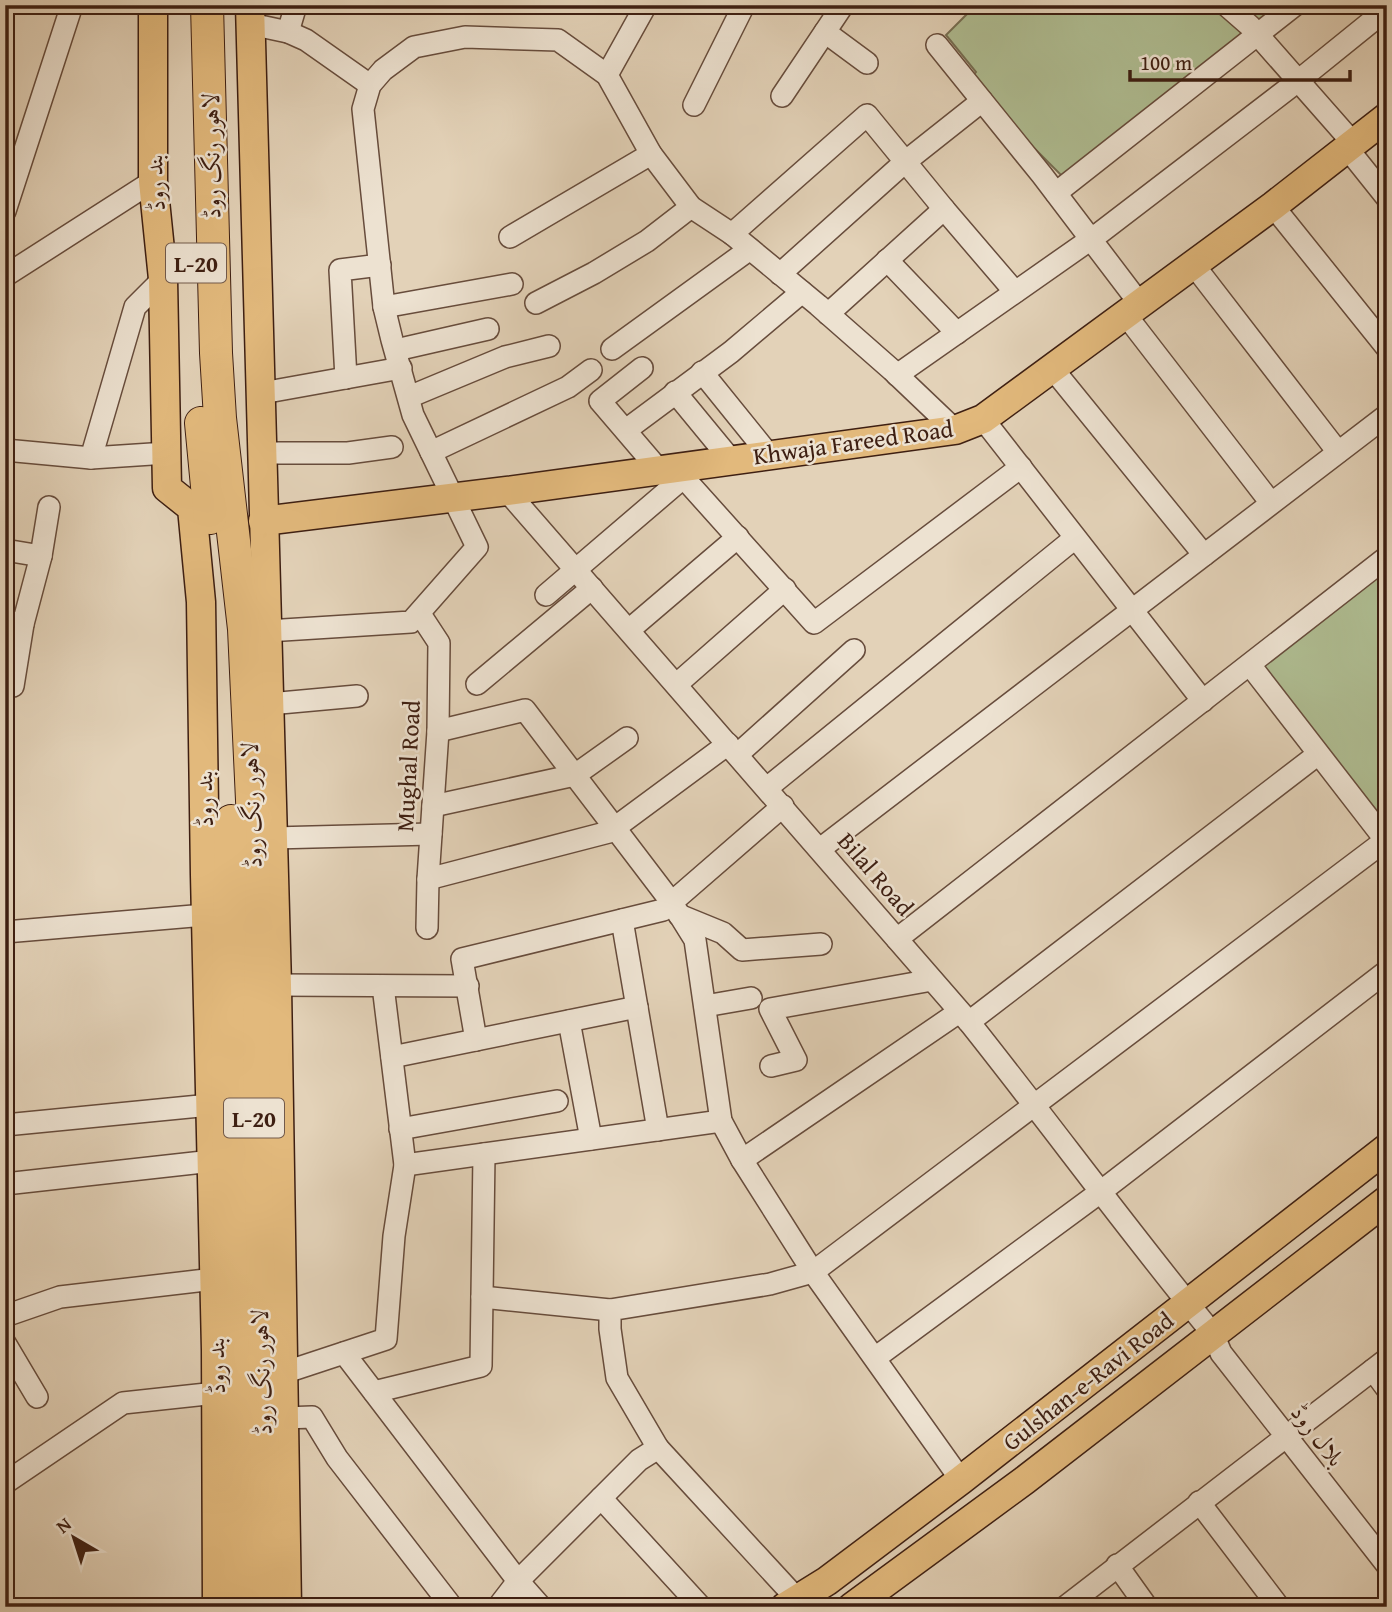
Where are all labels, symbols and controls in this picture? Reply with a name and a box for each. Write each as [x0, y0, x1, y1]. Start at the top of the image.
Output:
scale bar [1130, 38, 1350, 82]
text: 100 m [1140, 47, 1192, 78]
street label: لاہور رنگ روڈ [192, 93, 230, 219]
street label: بند روڈ [136, 154, 174, 212]
road number: L-20 [166, 244, 226, 282]
street label: Khwaja Fareed Road [751, 411, 955, 473]
street label: Mughal Road [387, 699, 429, 833]
street label: لاہور رنگ روڈ [231, 741, 271, 869]
street label: بند روڈ [186, 770, 222, 828]
street label: Bilal Road [830, 825, 922, 924]
road number: L-20 [224, 1098, 284, 1138]
street label: Gulshan-e-Ravi Road [995, 1303, 1181, 1459]
street label: لاہور رنگ روڈ [241, 1308, 281, 1436]
street label: بند روڈ [198, 1337, 234, 1395]
street label: بلال روڈ [1282, 1396, 1354, 1474]
north arrow [38, 1504, 108, 1574]
text: N [50, 1510, 77, 1540]

